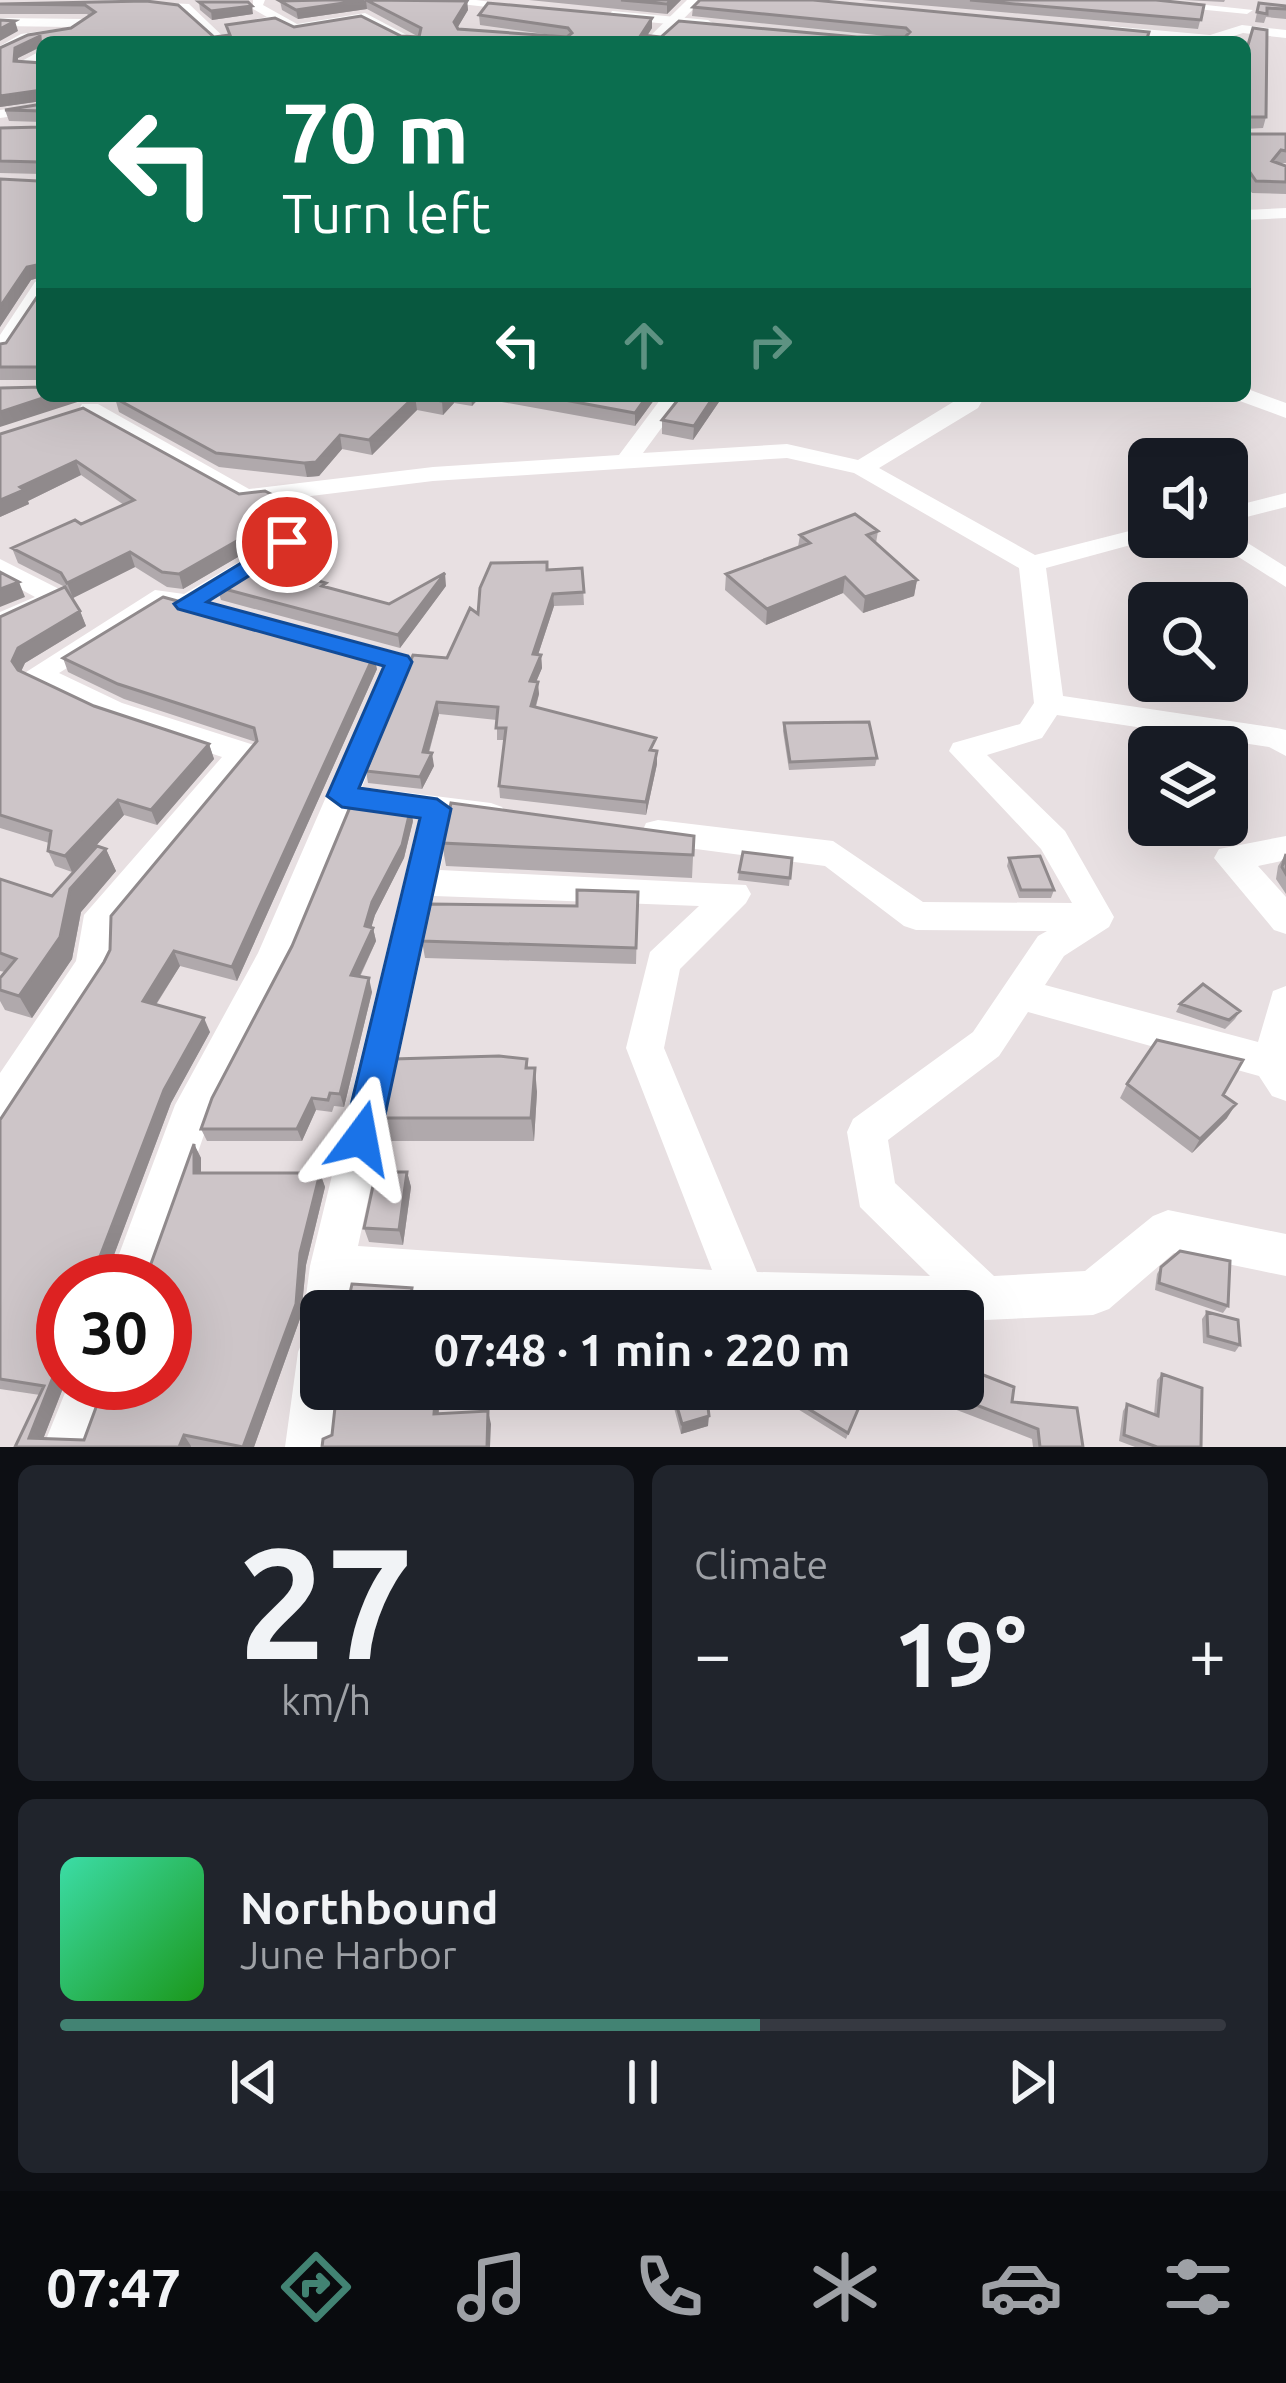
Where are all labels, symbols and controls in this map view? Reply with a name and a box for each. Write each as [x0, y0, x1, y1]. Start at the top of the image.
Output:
icon: left [84, 84, 240, 240]
text: 70 m [282, 85, 469, 179]
text: Turn left [282, 183, 491, 243]
icon: left [485, 312, 551, 378]
icon: ahead [611, 312, 677, 378]
icon: right [737, 312, 803, 378]
map controls [1128, 438, 1248, 846]
button: sound [1128, 438, 1248, 558]
pin [236, 491, 338, 593]
icon: arrive [254, 509, 320, 575]
button: search [1128, 582, 1248, 702]
button: layers [1128, 726, 1248, 846]
position arrow [298, 1075, 424, 1201]
speed limit sign: 30 [36, 1254, 192, 1410]
text: 07:48 · 1 min · 220 m [434, 1324, 850, 1375]
text: 27 [238, 1514, 414, 1688]
text: Climate [694, 1543, 828, 1586]
text: 19° [893, 1603, 1027, 1704]
text: − [694, 1616, 731, 1690]
text: + [1189, 1616, 1226, 1690]
text: km/h [281, 1679, 371, 1722]
text: Northbound [240, 1882, 499, 1933]
text: June Harbor [240, 1933, 457, 1976]
icon: previous [221, 2049, 287, 2115]
icon: pause [610, 2049, 676, 2115]
icon: next [999, 2049, 1065, 2115]
icon: directions [274, 2245, 358, 2329]
icon: music [450, 2245, 534, 2329]
icon: phone [627, 2245, 711, 2329]
icon: climate [803, 2245, 887, 2329]
icon: car [979, 2245, 1063, 2329]
icon: filters [1156, 2245, 1240, 2329]
text: 07:47 [46, 2257, 181, 2317]

